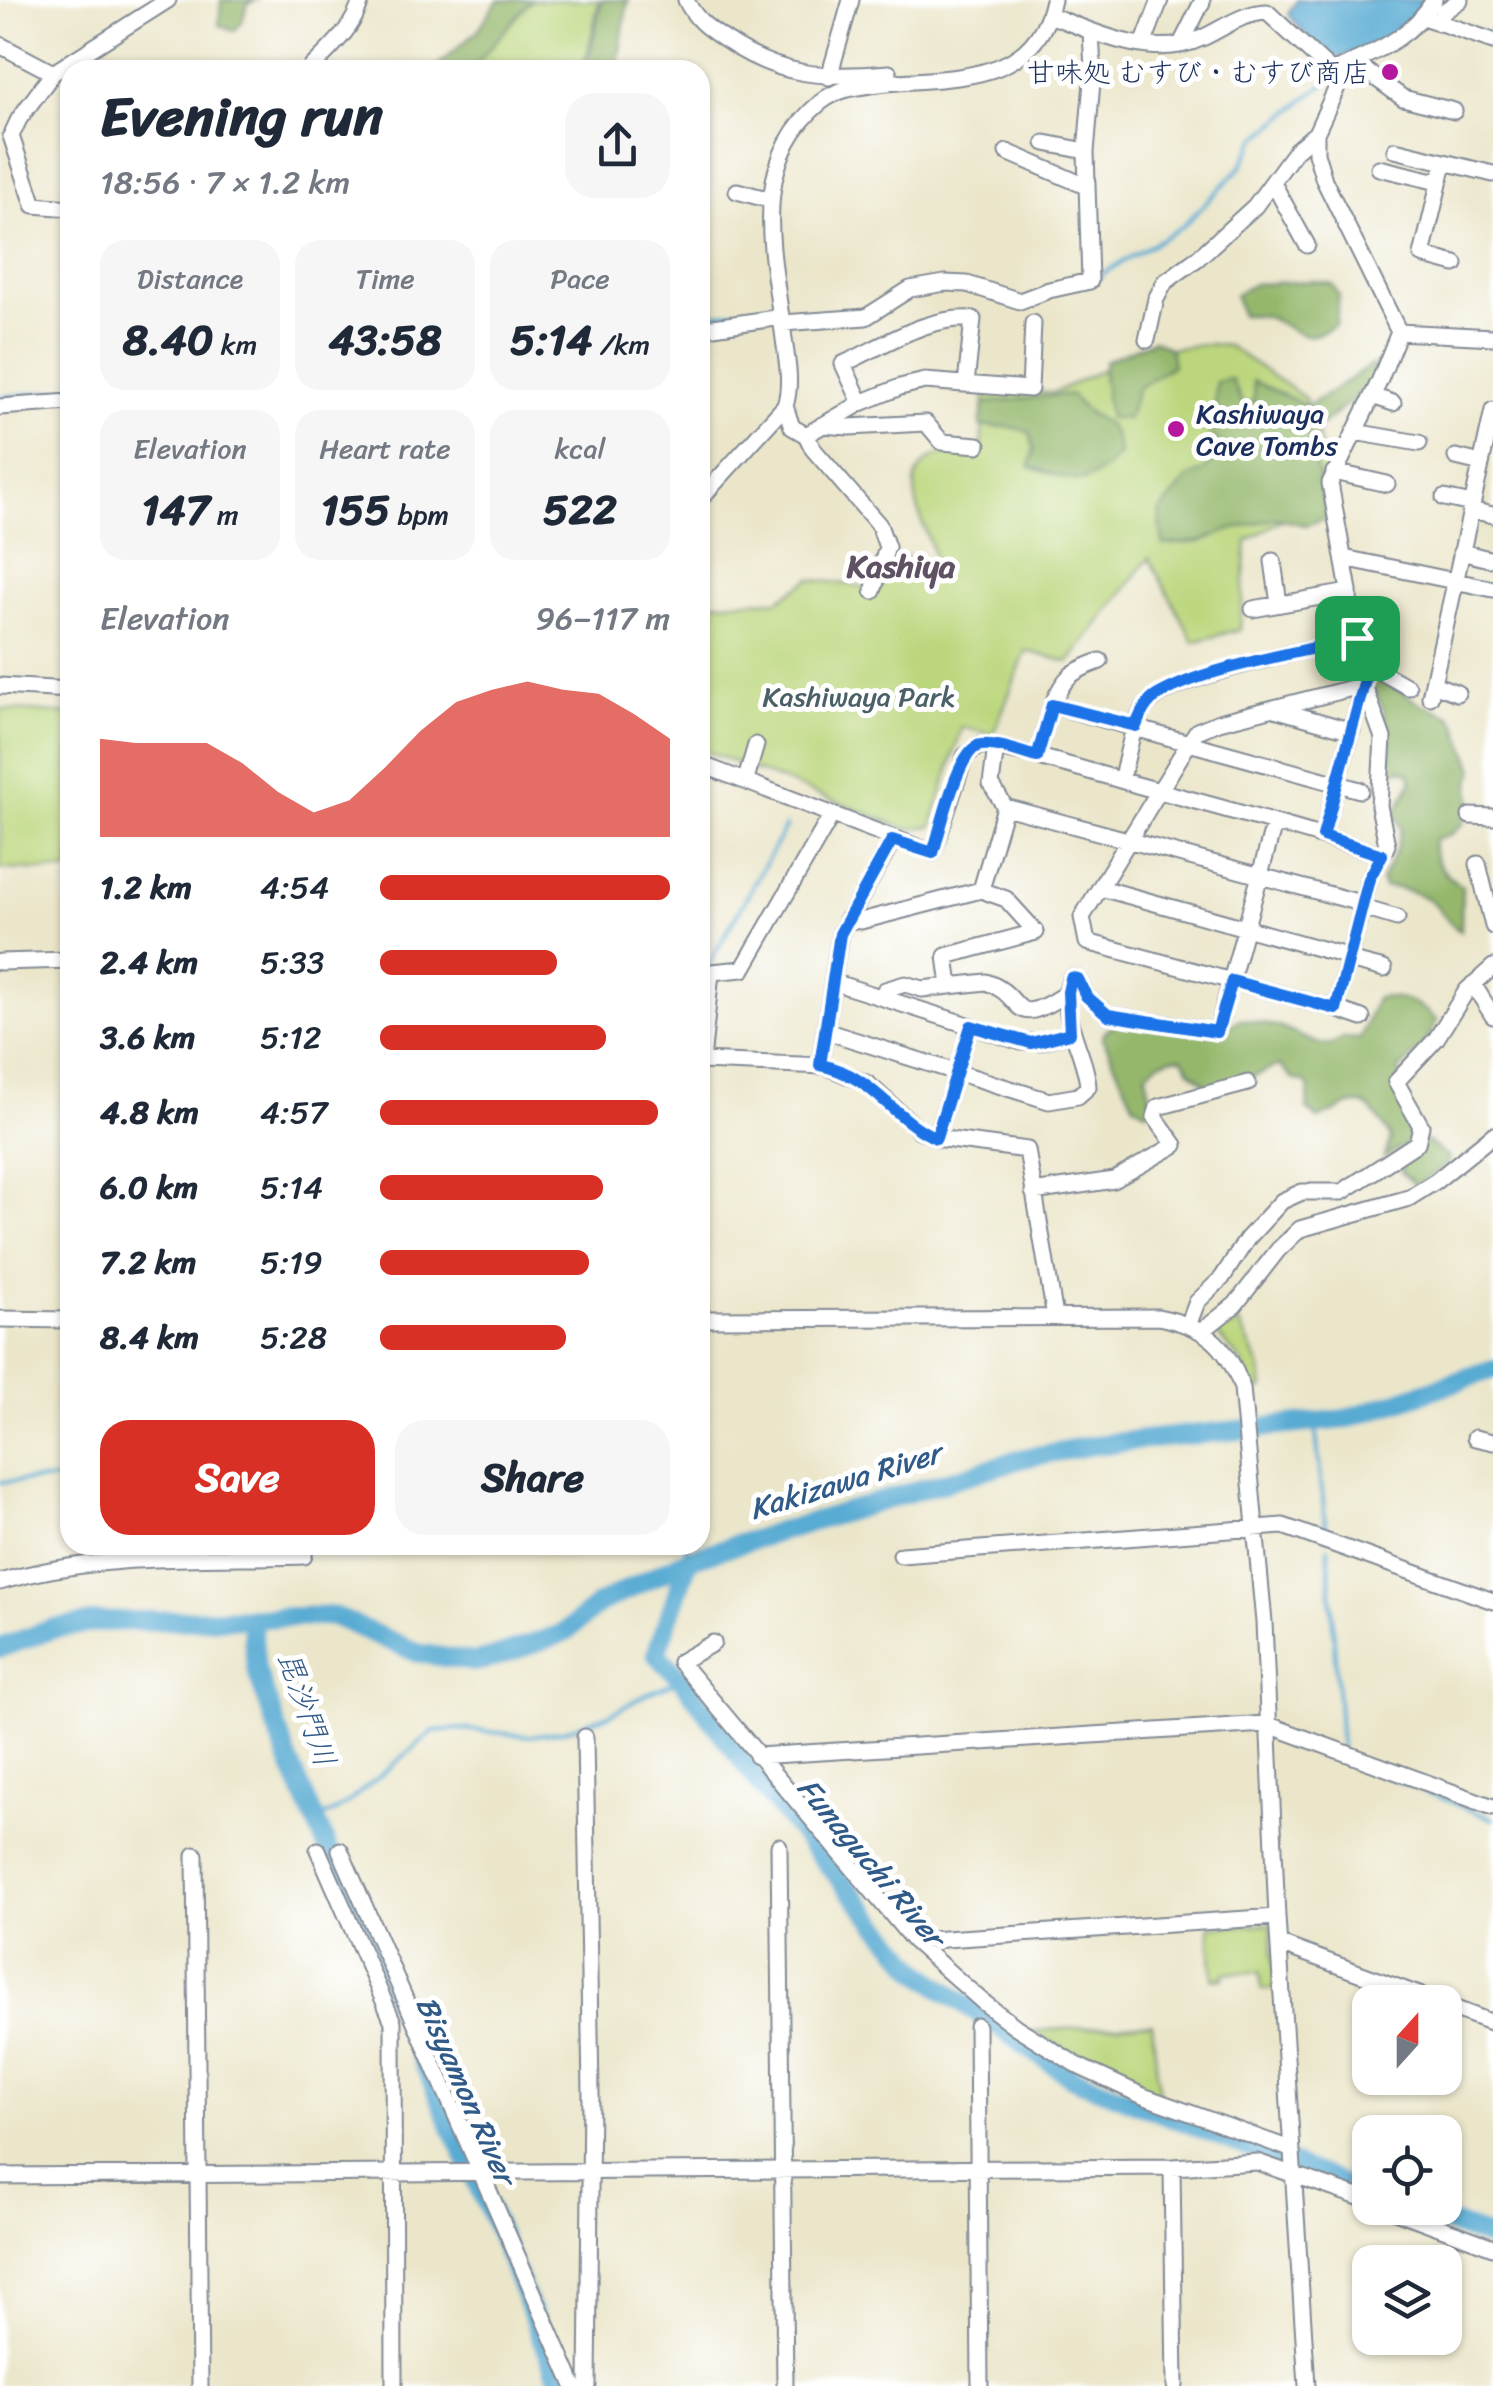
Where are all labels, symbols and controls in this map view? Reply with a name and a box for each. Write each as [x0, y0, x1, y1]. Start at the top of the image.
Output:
place label: 甘味処 むすび・むすび商店 [1027, 48, 1370, 97]
marker: 甘味処 むすび・むすび商店 [1379, 61, 1401, 83]
text: Evening run [100, 68, 383, 165]
button: share [565, 93, 670, 198]
text: 18:56 · 7 × 1.2 km [100, 154, 350, 211]
text: Distance [137, 254, 243, 303]
text: Time [355, 254, 415, 303]
text: Pace [550, 254, 610, 303]
text: 8.40 [123, 303, 214, 377]
text: 43:58 [329, 303, 441, 377]
text: 5:14 [510, 303, 593, 377]
text: km [214, 320, 257, 369]
text: /km [593, 320, 650, 369]
place label: Kashiwaya Cave Tombs [1196, 389, 1338, 470]
marker: Kashiwaya Cave Tombs [1165, 418, 1187, 440]
text: Elevation [133, 424, 247, 473]
text: Heart rate [319, 424, 451, 473]
text: kcal [555, 424, 605, 473]
text: 147 [141, 473, 210, 547]
text: 155 [321, 473, 390, 547]
text: 522 [543, 473, 617, 547]
text: m [210, 490, 239, 539]
text: bpm [390, 490, 449, 539]
district label: Kashiya [846, 538, 956, 595]
text: Elevation [100, 590, 230, 647]
text: 96–117 m [535, 590, 670, 647]
pin [1315, 596, 1400, 681]
icon: arrive [1330, 611, 1385, 666]
park label: Kashiwaya Park [762, 672, 956, 721]
text: 1.2 km [100, 859, 192, 916]
text: 4:54 [260, 859, 329, 916]
text: 2.4 km [100, 934, 198, 991]
text: 5:33 [260, 934, 324, 991]
text: 3.6 km [100, 1009, 195, 1066]
text: 5:12 [260, 1009, 321, 1066]
text: 4.8 km [100, 1084, 199, 1141]
text: 4:57 [260, 1084, 328, 1141]
text: 6.0 km [100, 1159, 198, 1216]
text: 5:14 [260, 1159, 323, 1216]
text: 7.2 km [100, 1234, 196, 1291]
text: 5:19 [260, 1234, 323, 1291]
text: 8.4 km [100, 1309, 199, 1366]
text: 5:28 [260, 1309, 327, 1366]
button: Save [100, 1420, 375, 1535]
button: Share [395, 1420, 670, 1535]
water label: Kakizawa River [743, 1425, 953, 1536]
water label: 毘沙門川 [262, 1643, 352, 1775]
water label: Funaguchi River [783, 1765, 962, 1963]
north arrow [1352, 1985, 1462, 2095]
map controls [1352, 1985, 1462, 2355]
water label: Bisyamon River [400, 1987, 534, 2197]
button: locate [1352, 2115, 1462, 2225]
button: layers [1352, 2245, 1462, 2355]

